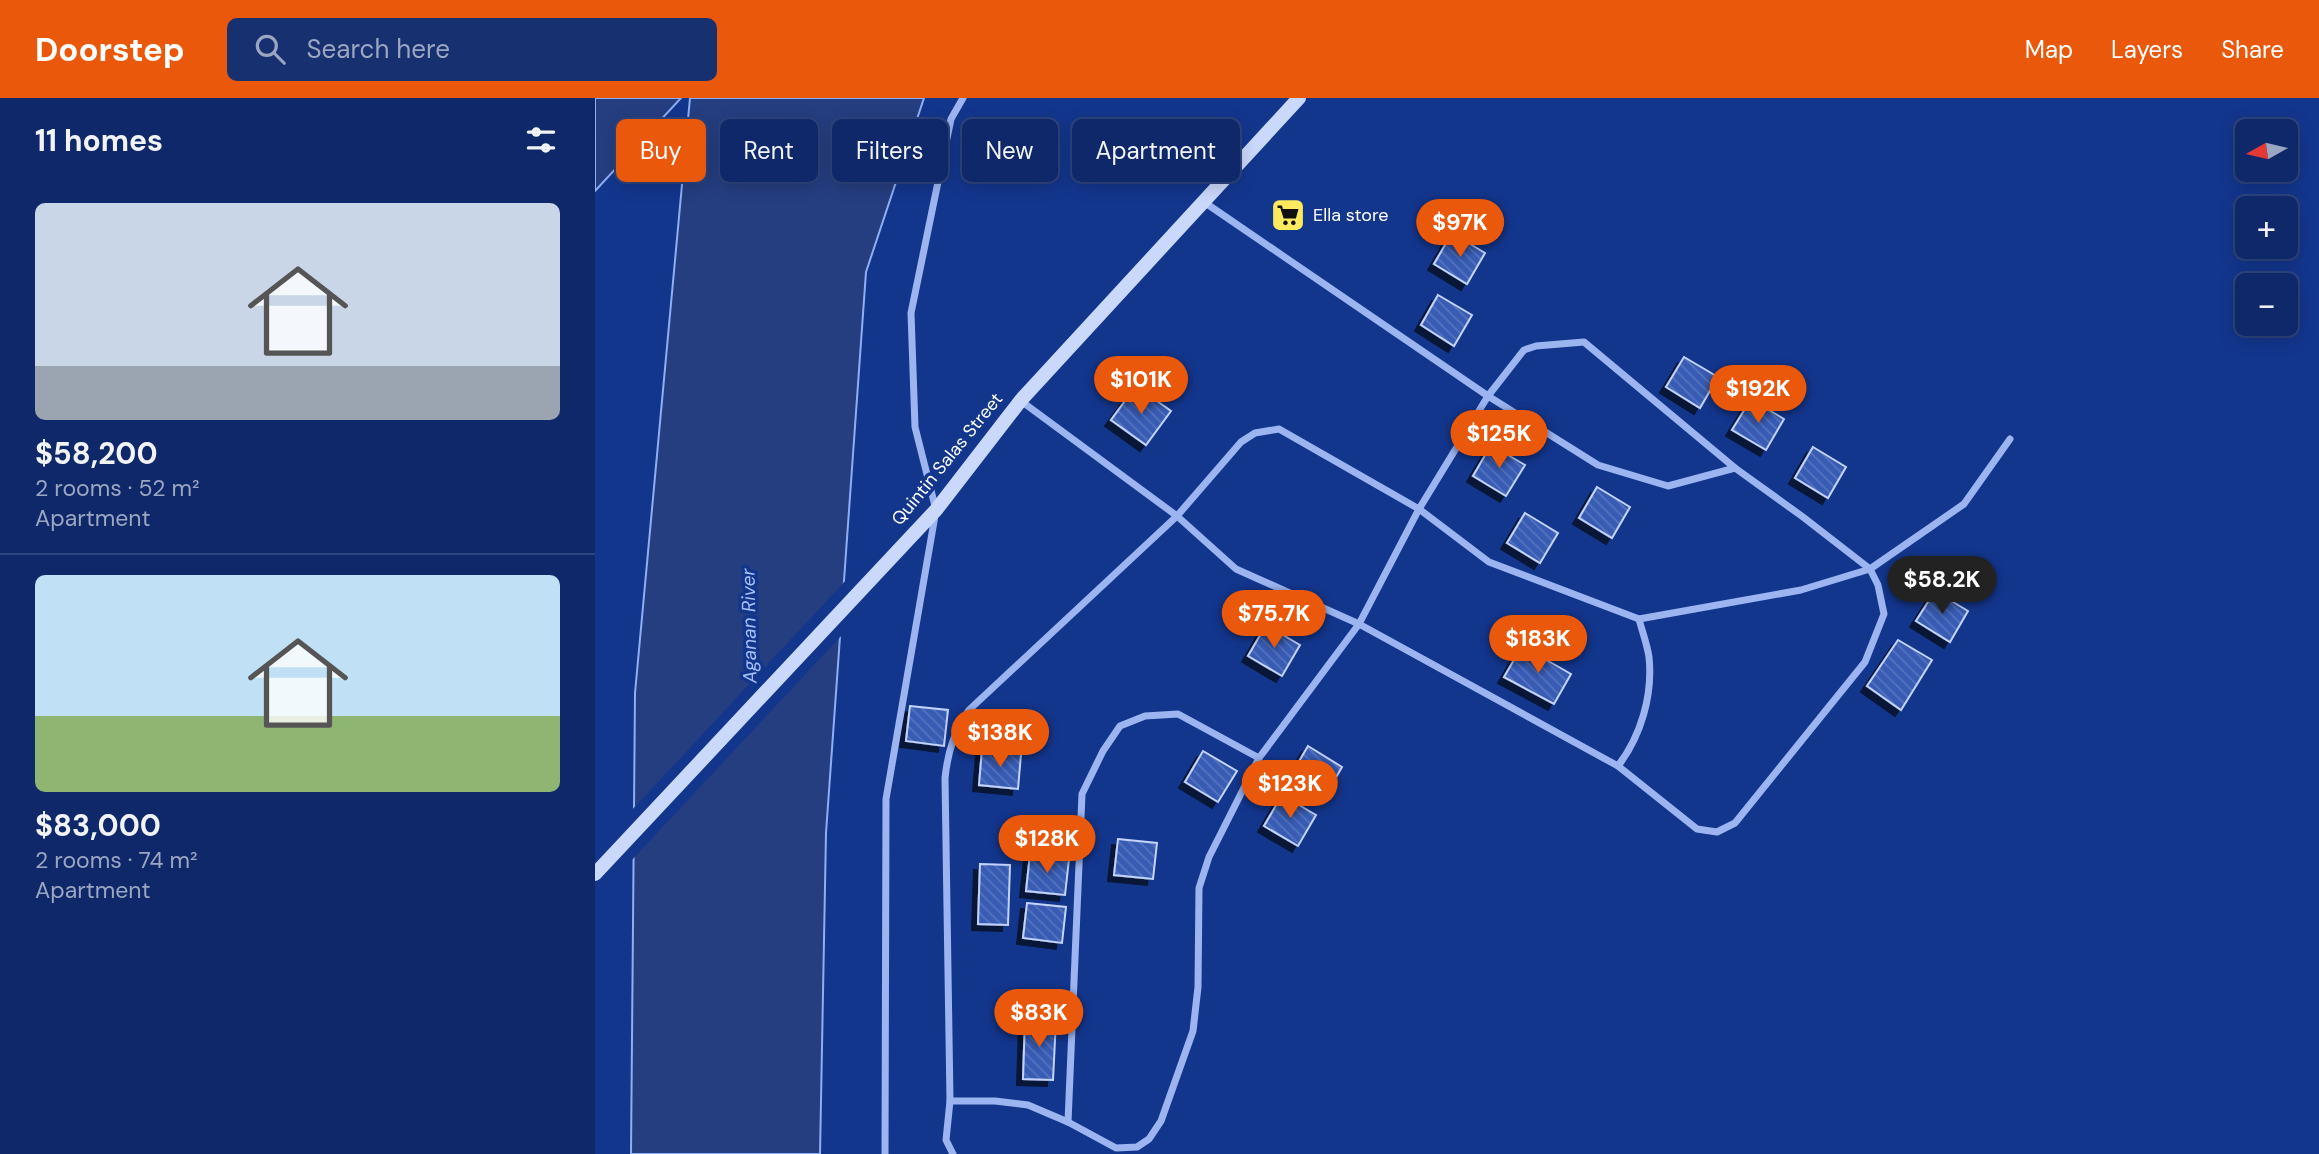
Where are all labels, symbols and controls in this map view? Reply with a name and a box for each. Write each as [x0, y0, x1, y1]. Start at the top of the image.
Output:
search box [227, 18, 717, 81]
text: Doorstep [35, 28, 185, 71]
icon: search [251, 30, 289, 68]
text: Search here [307, 32, 450, 66]
text: Map [2025, 34, 2073, 65]
text: Layers [2111, 34, 2183, 65]
text: Share [2221, 34, 2284, 65]
chip: Buy [616, 119, 706, 182]
chip: Rent [720, 119, 818, 182]
chip: Filters [832, 119, 948, 182]
chip: New [962, 119, 1058, 182]
chip: Apartment [1072, 119, 1240, 182]
north arrow [2235, 119, 2298, 182]
map controls [2235, 119, 2298, 336]
text: 11 homes [35, 121, 163, 160]
icon: filters [522, 121, 560, 159]
supermarket icon: Ella store [1269, 196, 1307, 234]
button: + [2235, 196, 2298, 259]
pin: $97K [1419, 200, 1501, 259]
place label: Ella store [1313, 203, 1388, 227]
text: $97K [1432, 207, 1488, 237]
icon: home [235, 248, 361, 374]
button: − [2235, 273, 2298, 336]
pin: $101K [1092, 356, 1190, 416]
text: $101K [1110, 364, 1172, 394]
pin: $192K [1709, 366, 1807, 425]
text: $192K [1726, 373, 1791, 403]
street label: Quintin Salas Street [886, 388, 1008, 530]
pin: $125K [1450, 410, 1548, 470]
text: $125K [1467, 418, 1531, 448]
text: $58,200 [35, 434, 158, 473]
text: 2 rooms · 52 m² [35, 473, 200, 503]
text: Apartment [35, 503, 150, 533]
pin: $58.2K [1885, 556, 1999, 616]
text: $58.2K [1904, 564, 1980, 594]
water label: Aganan River [735, 567, 763, 685]
pin: $75.7K [1217, 590, 1331, 650]
text: $75.7K [1238, 598, 1310, 628]
pin: $183K [1489, 616, 1587, 675]
icon: home [235, 620, 361, 746]
text: $183K [1505, 623, 1571, 653]
pin: $138K [951, 710, 1049, 769]
text: $138K [967, 717, 1033, 747]
pin: $123K [1241, 760, 1339, 820]
text: $123K [1258, 768, 1322, 798]
text: $83,000 [35, 806, 161, 845]
pin: $128K [998, 816, 1096, 875]
text: $128K [1015, 823, 1079, 853]
text: 2 rooms · 74 m² [35, 845, 198, 875]
text: Apartment [35, 875, 150, 905]
pin: $83K [998, 990, 1080, 1049]
text: $83K [1010, 997, 1068, 1027]

